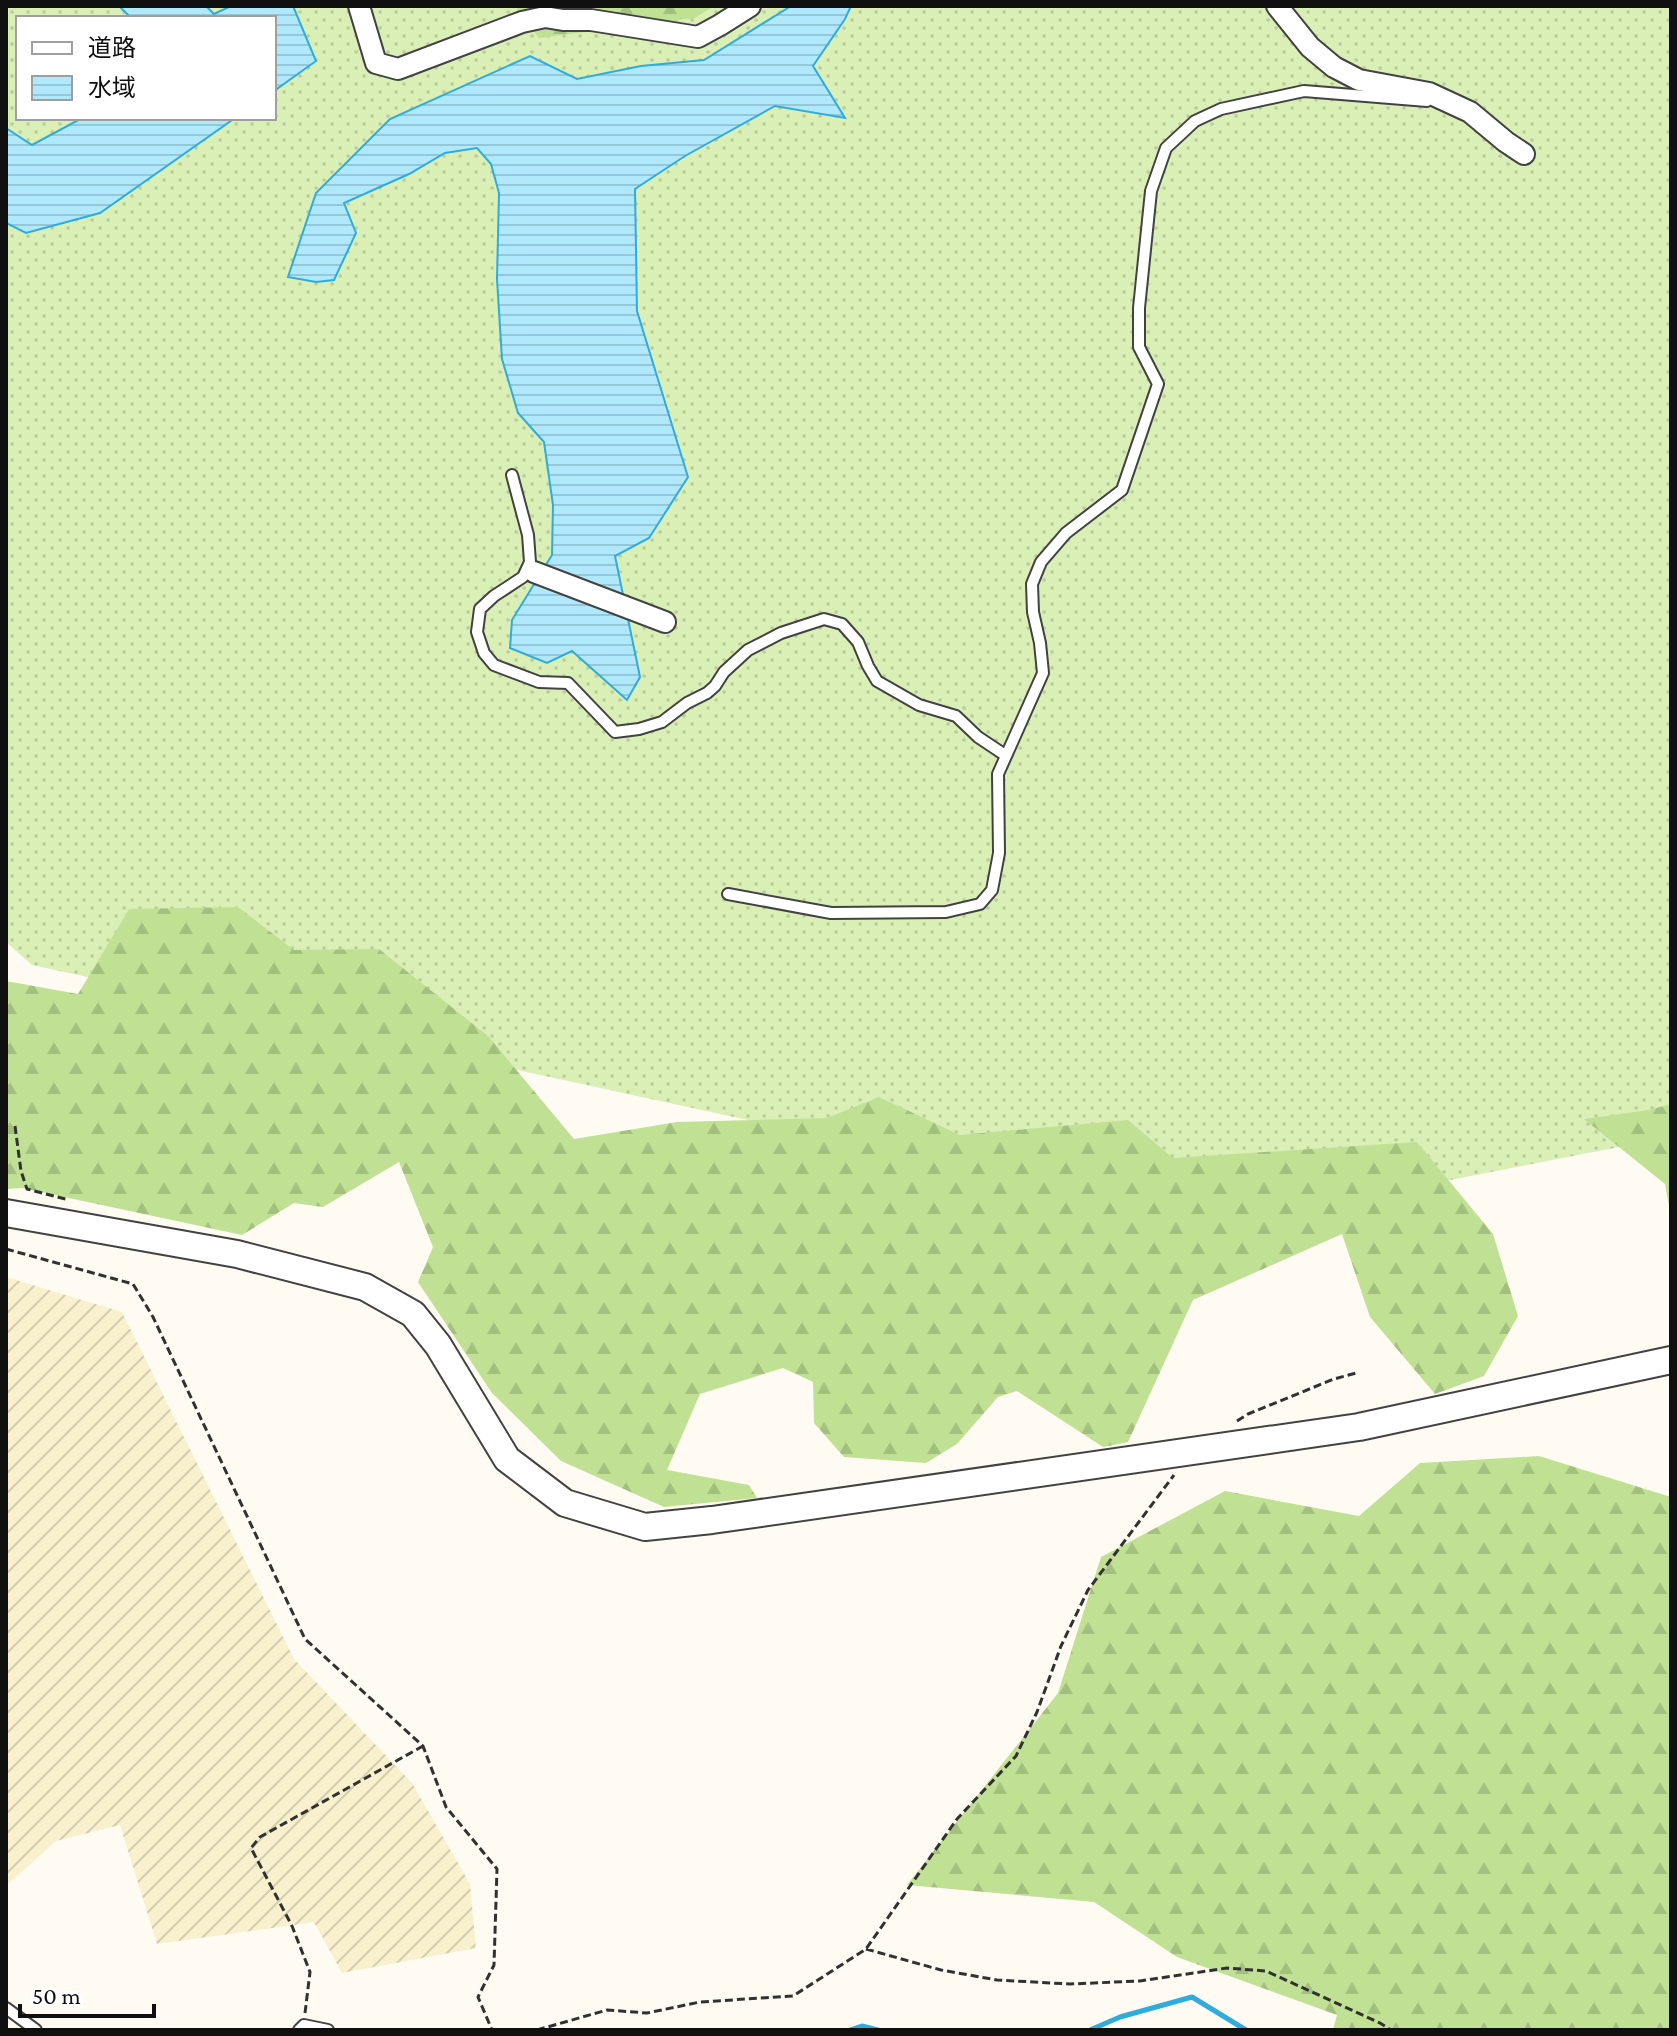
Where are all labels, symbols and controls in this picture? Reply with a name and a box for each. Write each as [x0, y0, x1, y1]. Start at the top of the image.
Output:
legend [16, 16, 276, 120]
text: 道路 [88, 34, 136, 61]
text: 水域 [88, 74, 136, 101]
scale bar [20, 1968, 154, 2018]
text: 50 m [32, 1982, 81, 2009]

